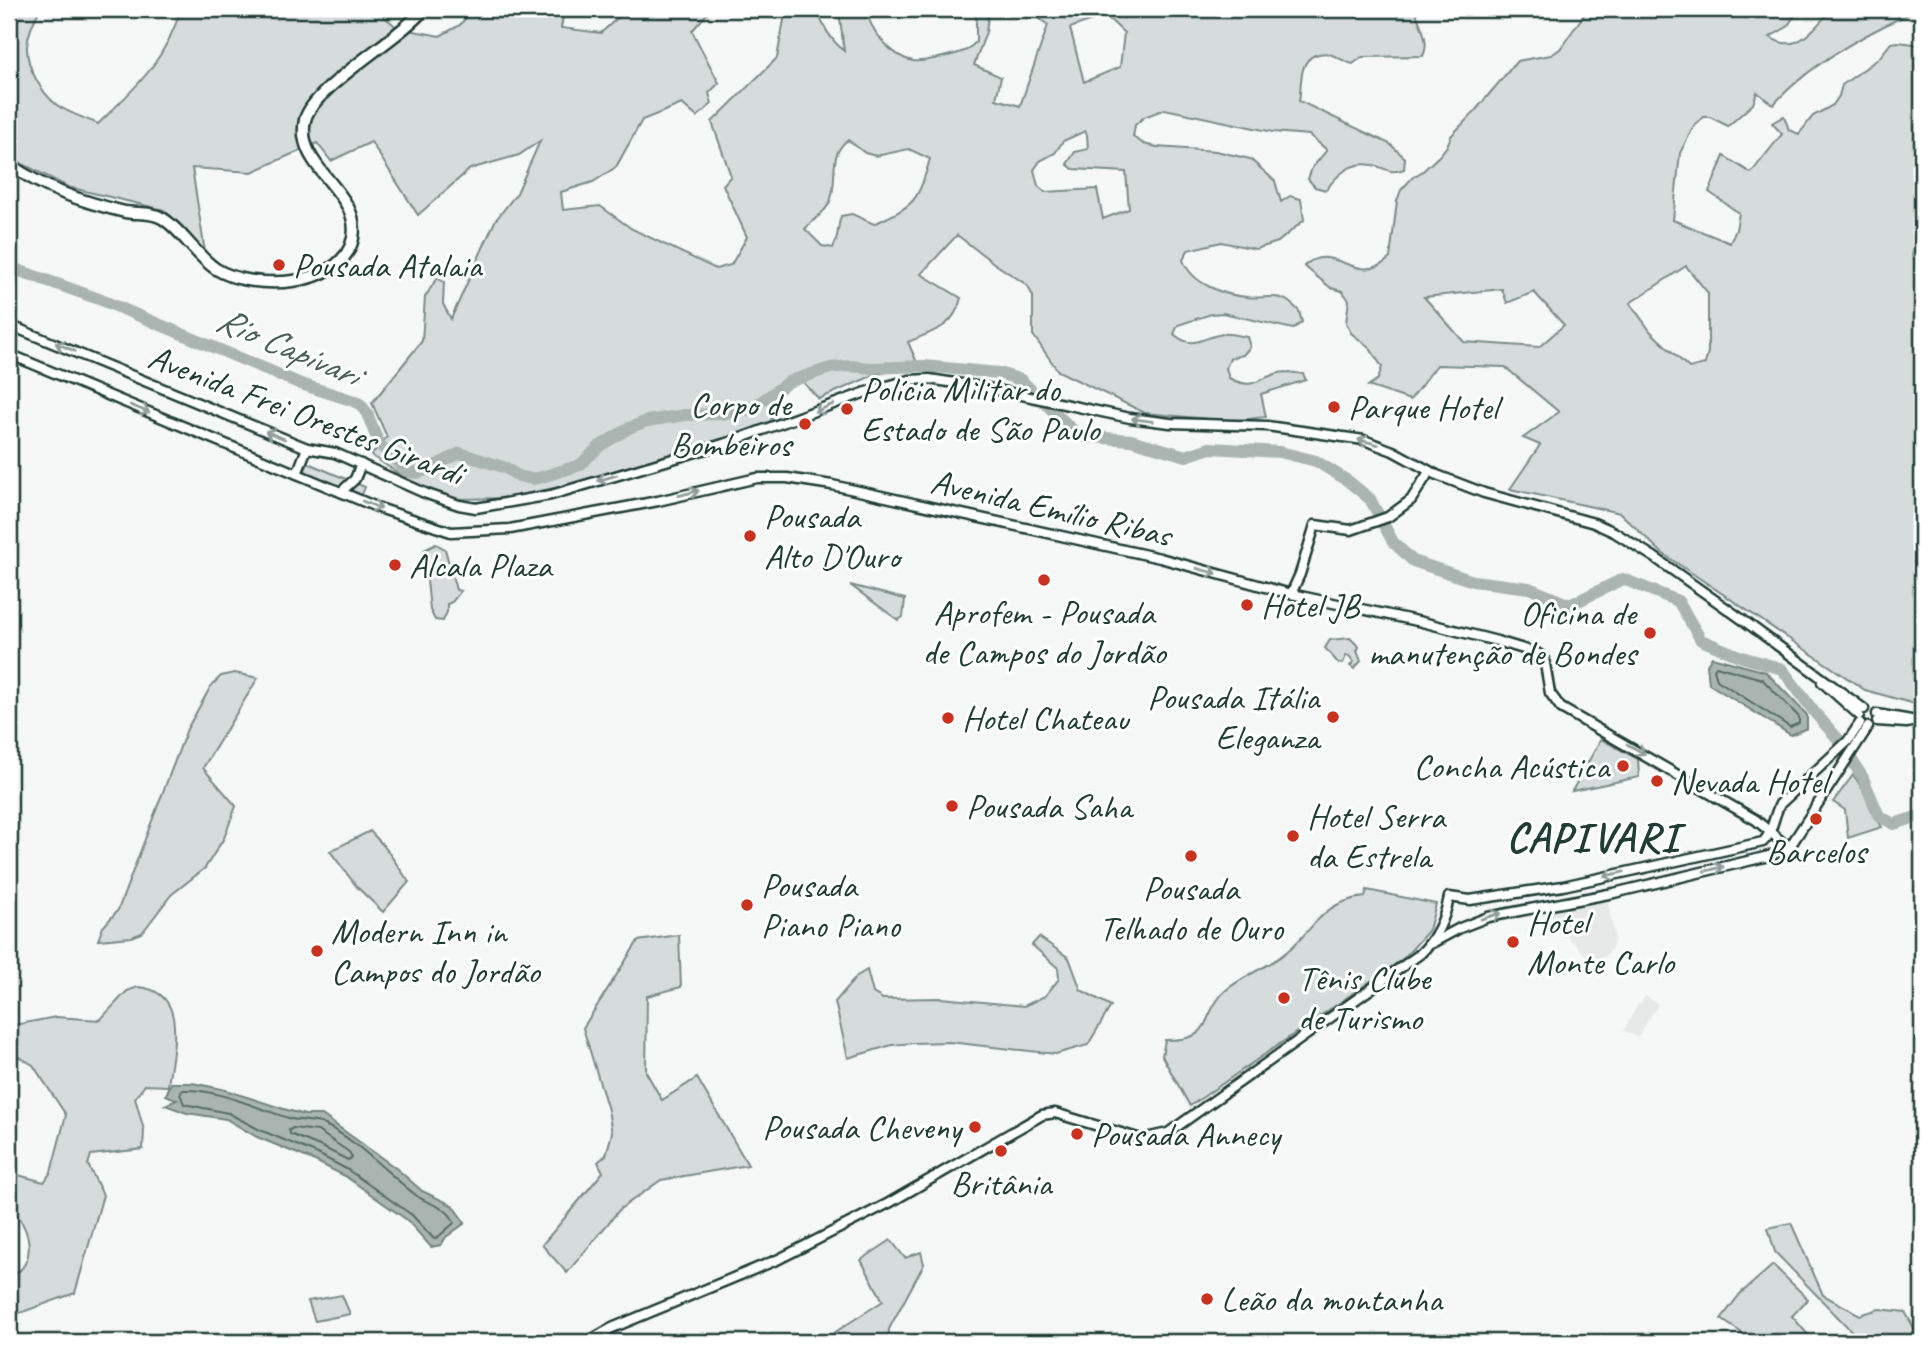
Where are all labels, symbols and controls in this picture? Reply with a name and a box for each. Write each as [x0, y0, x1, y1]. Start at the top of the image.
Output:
place label: Pousada Atalaia [293, 243, 483, 288]
marker: Pousada Atalaia [271, 257, 287, 273]
water label: Rio Capivari [210, 295, 375, 400]
street label: Avenida Frei Orestes Girardi [142, 334, 474, 497]
one-way arrow [55, 340, 76, 353]
place label: Polícia Militar do Estado de São Paulo [861, 367, 1101, 452]
place label: Corpo de Bombeiros [671, 382, 794, 467]
place label: Parque Hotel [1348, 385, 1504, 430]
marker: Parque Hotel [1326, 399, 1342, 415]
marker: Polícia Militar do Estado de São Paulo [839, 401, 855, 417]
one-way arrow [128, 403, 150, 416]
one-way arrow [813, 403, 835, 416]
one-way arrow [1132, 413, 1154, 426]
marker: Corpo de Bombeiros [797, 416, 813, 432]
one-way arrow [265, 428, 286, 441]
one-way arrow [1357, 435, 1380, 448]
street label: Avenida Emílio Ribas [927, 459, 1178, 558]
one-way arrow [596, 473, 618, 486]
one-way arrow [677, 486, 700, 499]
place label: Pousada Alto D'Ouro [764, 494, 903, 579]
one-way arrow [361, 499, 382, 512]
marker: Pousada Alto D'Ouro [742, 528, 758, 544]
place label: Alcala Plaza [409, 543, 554, 588]
marker: Alcala Plaza [387, 557, 403, 573]
one-way arrow [1195, 565, 1218, 578]
marker: Aprofem - Pousada de Campos do Jordão [1036, 572, 1052, 588]
place label: Hotel JB [1261, 583, 1362, 628]
place label: Aprofem - Pousada de Campos do Jordão [922, 590, 1167, 675]
place label: Oficina de manutenção de Bondes [1368, 591, 1639, 676]
marker: Hotel JB [1239, 597, 1255, 613]
marker: Oficina de manutenção de Bondes [1642, 625, 1658, 641]
place label: Pousada Itália Eleganza [1147, 675, 1322, 760]
place label: Hotel Chateau [962, 696, 1131, 741]
marker: Pousada Itália Eleganza [1325, 709, 1341, 725]
marker: Hotel Chateau [940, 710, 956, 726]
one-way arrow [1625, 742, 1645, 756]
place label: Concha Acústica [1414, 744, 1611, 789]
marker: Concha Acústica [1615, 758, 1631, 774]
place label: Nevada Hotel [1671, 759, 1833, 804]
marker: Nevada Hotel [1649, 773, 1665, 789]
place label: Pousada Saha [966, 784, 1134, 829]
place label: Hotel Serra da Estrela [1307, 794, 1448, 879]
marker: Pousada Saha [944, 798, 960, 814]
district label: CAPIVARI [1506, 811, 1686, 864]
marker: Barcelos [1808, 811, 1824, 827]
marker: Hotel Serra da Estrela [1285, 828, 1301, 844]
place label: Barcelos [1766, 829, 1869, 874]
marker: Pousada Telhado de Ouro [1183, 848, 1199, 864]
one-way arrow [1702, 862, 1725, 875]
place label: Pousada Piano Piano [761, 863, 902, 948]
place label: Pousada Telhado de Ouro [1099, 866, 1285, 951]
one-way arrow [1603, 868, 1626, 882]
marker: Pousada Piano Piano [739, 897, 755, 913]
place label: Hotel Monte Carlo [1527, 900, 1675, 985]
place label: Modern Inn in Campos do Jordão [331, 909, 541, 994]
one-way arrow [1480, 909, 1502, 922]
marker: Hotel Monte Carlo [1505, 934, 1521, 950]
marker: Modern Inn in Campos do Jordão [309, 943, 325, 959]
place label: Tênis Clube de Turismo [1298, 956, 1433, 1041]
marker: Tênis Clube de Turismo [1276, 990, 1292, 1006]
place label: Pousada Cheveny [762, 1105, 964, 1150]
place label: Pousada Annecy [1091, 1112, 1283, 1157]
marker: Pousada Cheveny [967, 1119, 983, 1135]
marker: Pousada Annecy [1069, 1126, 1085, 1142]
marker: Britânia [993, 1143, 1009, 1159]
place label: Britânia [951, 1161, 1053, 1206]
place label: Leão da montanha [1221, 1277, 1444, 1322]
marker: Leão da montanha [1199, 1291, 1215, 1307]

